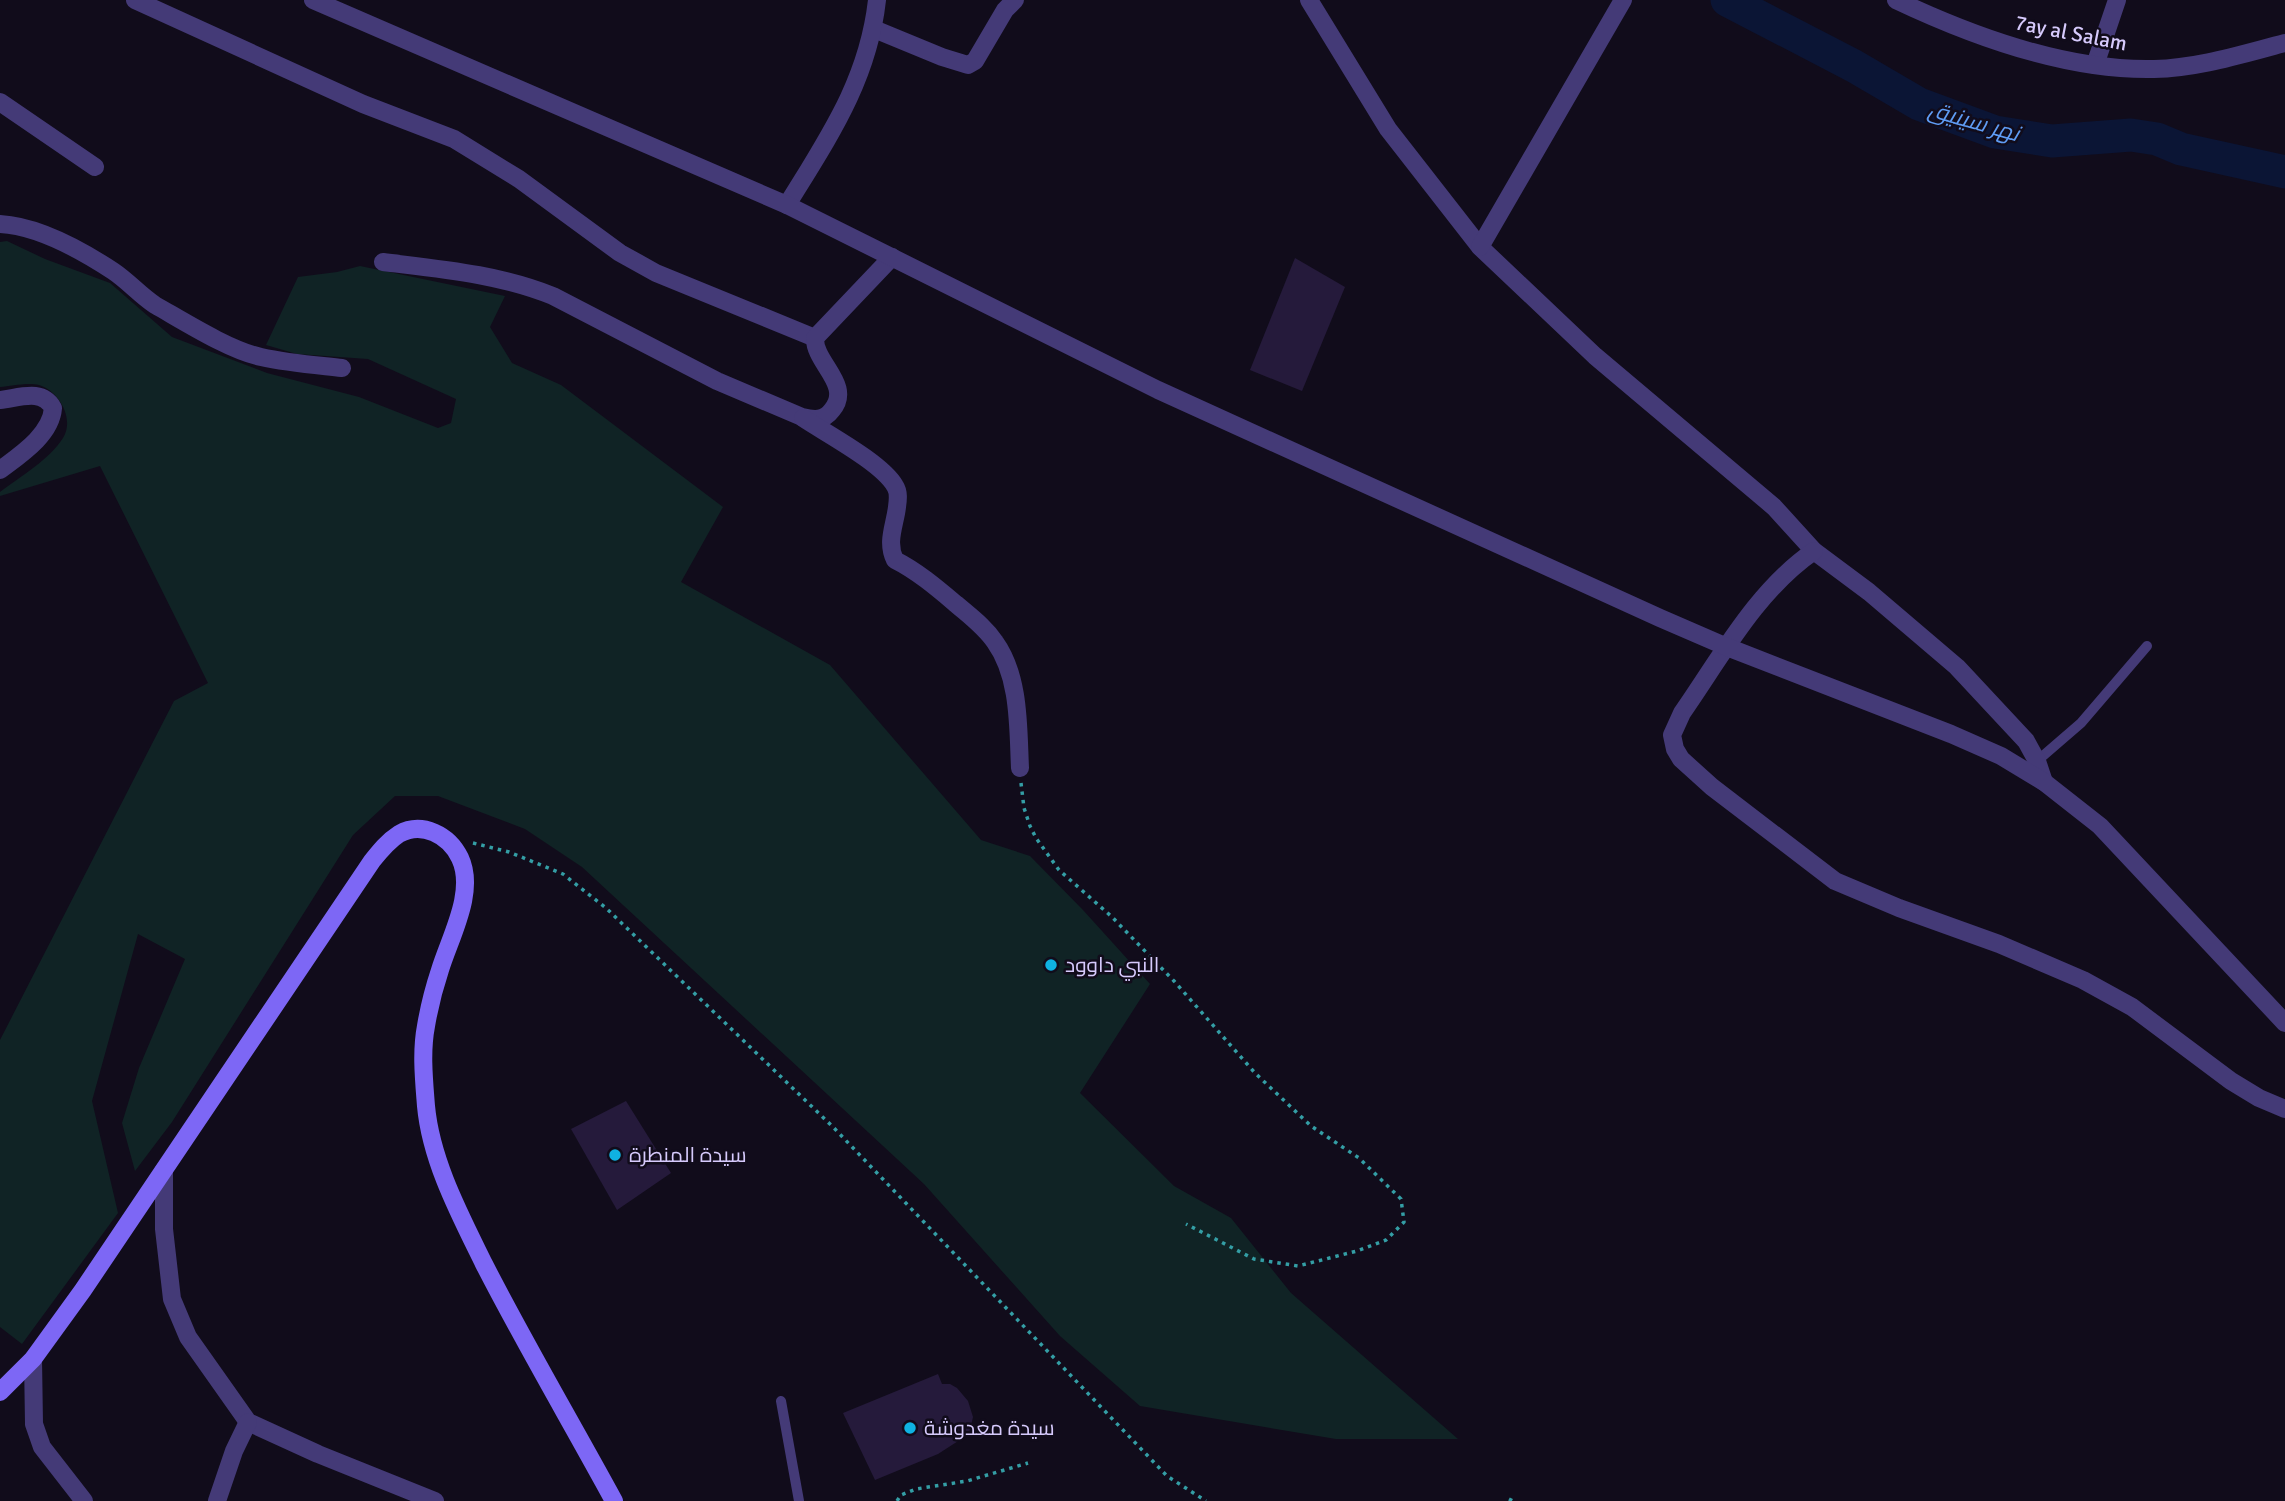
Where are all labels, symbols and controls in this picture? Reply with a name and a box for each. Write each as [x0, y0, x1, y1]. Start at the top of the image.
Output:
street label: 7ay al Salam [2013, 9, 2129, 57]
water label: نهر سينيق [1925, 95, 2025, 149]
place label: النبي داوود [1065, 952, 1159, 981]
marker: النبي داوود [1043, 957, 1059, 973]
place label: سيدة المنطرة [629, 1142, 747, 1168]
marker: سيدة المنطرة [607, 1147, 623, 1163]
place label: سيدة مغدوشة [924, 1415, 1055, 1441]
marker: سيدة مغدوشة [902, 1420, 918, 1436]

